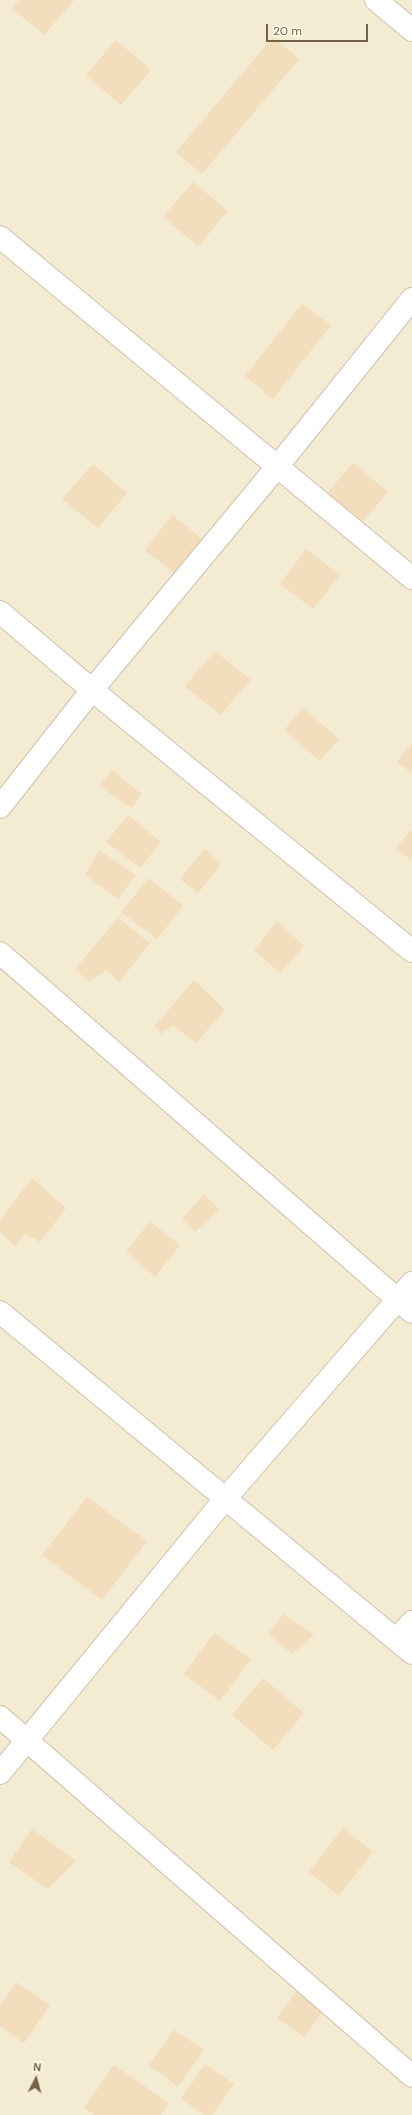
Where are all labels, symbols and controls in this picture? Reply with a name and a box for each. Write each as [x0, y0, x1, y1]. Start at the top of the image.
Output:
scale bar [268, 16, 370, 42]
text: 20 m [273, 23, 302, 39]
north arrow [16, 2059, 56, 2099]
text: N [33, 2060, 42, 2074]

